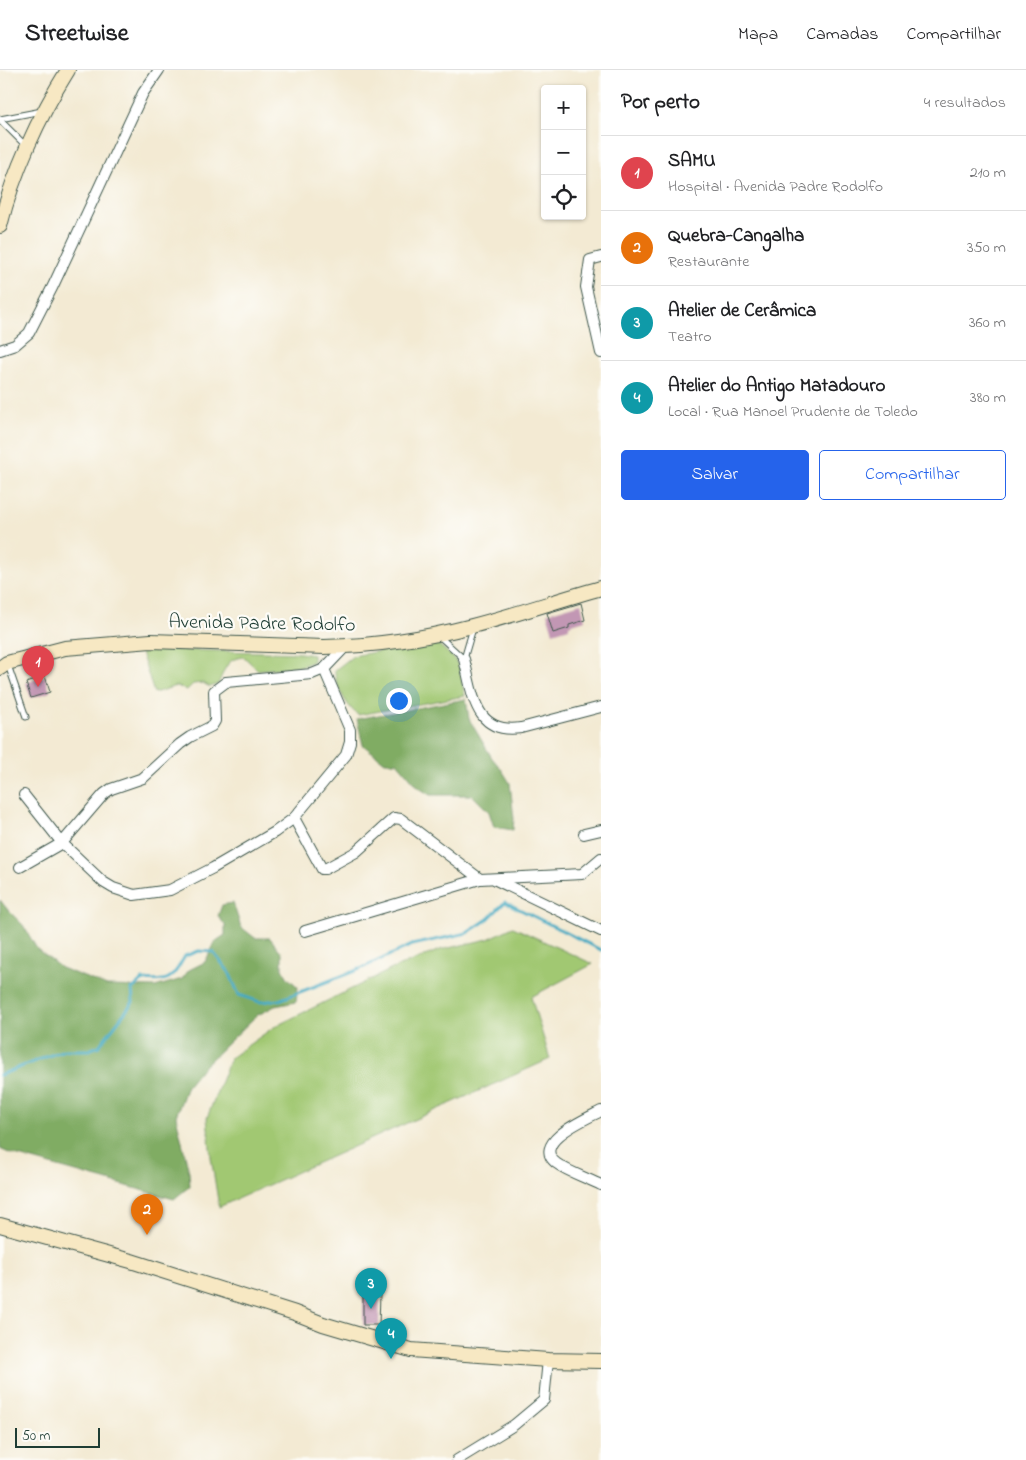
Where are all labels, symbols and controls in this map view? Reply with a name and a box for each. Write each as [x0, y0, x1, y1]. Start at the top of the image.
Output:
text: Streetwise [25, 17, 129, 52]
text: Mapa [738, 22, 778, 48]
text: Camadas [806, 22, 879, 48]
text: Compartilhar [907, 22, 1001, 48]
map controls [541, 85, 586, 220]
button: + [541, 85, 586, 130]
text: Por perto [621, 88, 700, 118]
text: 4 resultados [924, 91, 1006, 115]
button: − [541, 130, 586, 175]
text: SAMU [668, 148, 715, 175]
text: 1 [634, 161, 640, 185]
text: 210 m [970, 161, 1006, 185]
button: locate [541, 175, 586, 220]
text: Hospital · Avenida Padre Rodolfo [668, 175, 883, 199]
text: Quebra-Cangalha [668, 223, 804, 250]
text: 2 [633, 236, 641, 260]
text: 350 m [967, 236, 1006, 260]
text: Restaurante [668, 250, 749, 274]
text: Atelier de Cerâmica [668, 298, 816, 325]
text: 3 [634, 311, 640, 335]
text: 360 m [969, 311, 1006, 335]
text: Teatro [668, 325, 712, 349]
text: Atelier do Antigo Matadouro [668, 373, 885, 400]
text: 4 [634, 386, 640, 410]
text: 380 m [970, 386, 1006, 410]
text: Local · Rua Manoel Prudente de Toledo [668, 400, 918, 424]
button: Salvar [621, 450, 809, 500]
button: Compartilhar [819, 450, 1006, 500]
street label: Avenida Padre Rodolfo [168, 608, 356, 641]
pin: 1 [22, 646, 54, 687]
your location [386, 688, 412, 714]
pin: 2 [131, 1194, 163, 1235]
pin: 3 [355, 1268, 387, 1309]
pin: 4 [375, 1318, 407, 1359]
scale bar [15, 1425, 100, 1448]
text: 50 m [22, 1426, 50, 1447]

